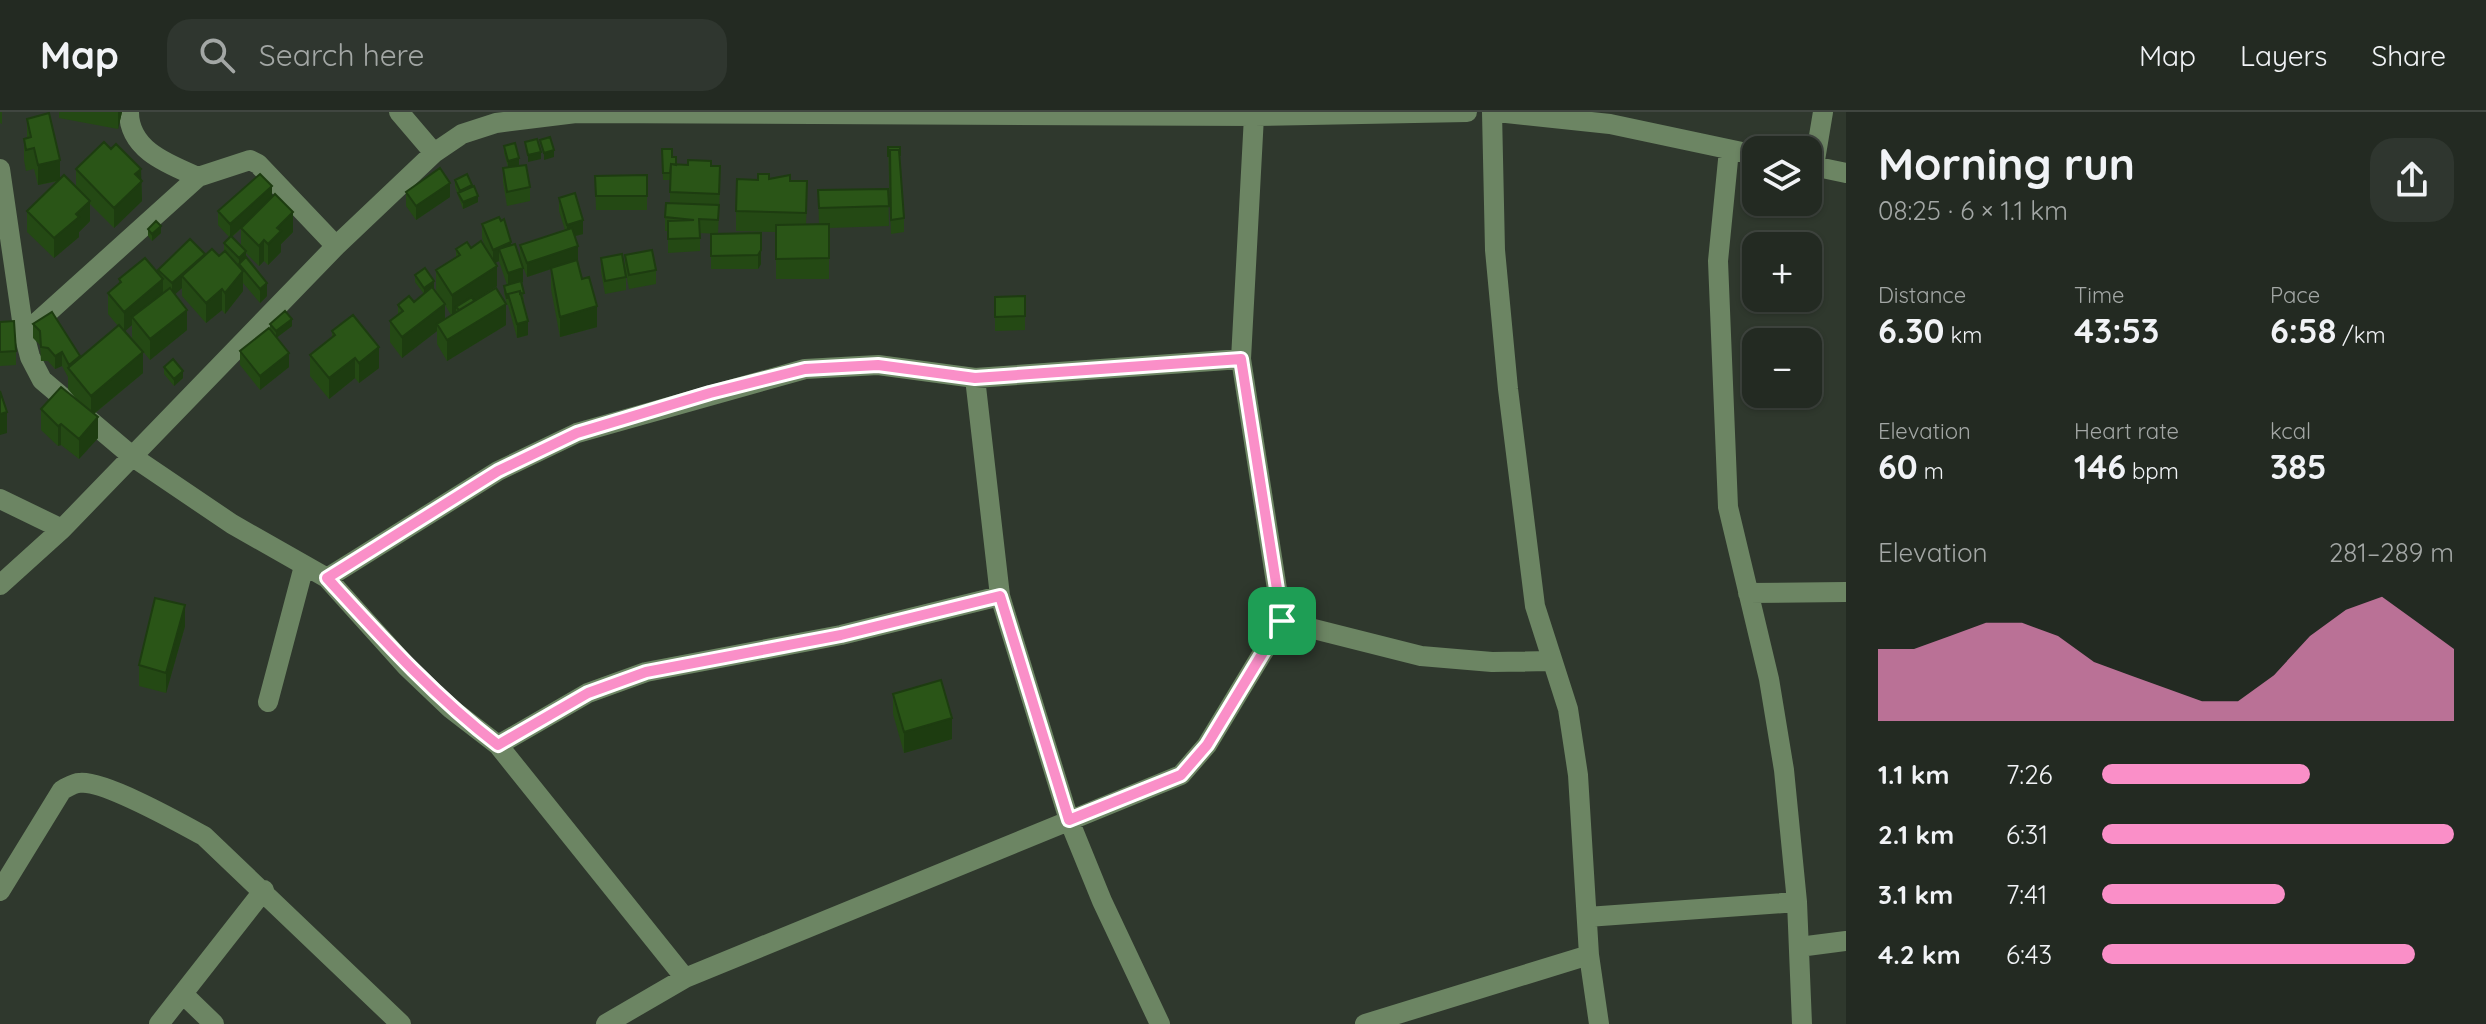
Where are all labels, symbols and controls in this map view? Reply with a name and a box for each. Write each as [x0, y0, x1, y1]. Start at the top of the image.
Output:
search box [167, 19, 727, 91]
text: Map [40, 31, 119, 79]
icon: search [195, 33, 239, 77]
text: Search here [259, 36, 424, 74]
text: Map [2139, 38, 2196, 73]
text: Layers [2240, 38, 2327, 73]
text: Share [2371, 38, 2446, 73]
map controls [1742, 136, 1822, 408]
button: layers [1742, 136, 1822, 216]
text: Morning run [1878, 136, 2135, 191]
button: share [2370, 138, 2454, 222]
text: 08:25 · 6 × 1.1 km [1878, 194, 2068, 227]
button: + [1742, 232, 1822, 312]
text: Distance [1878, 281, 1966, 309]
text: Time [2074, 281, 2125, 309]
text: Pace [2270, 281, 2320, 309]
text: 6.30 [1878, 309, 1944, 352]
text: 43:53 [2074, 309, 2159, 352]
text: 6:58 [2270, 309, 2336, 352]
text: km [1944, 321, 1982, 349]
text: /km [2336, 321, 2386, 349]
button: − [1742, 328, 1822, 408]
text: Elevation [1878, 417, 1971, 445]
text: Heart rate [2074, 417, 2179, 445]
text: kcal [2270, 417, 2311, 445]
text: 60 [1878, 445, 1918, 488]
text: 146 [2074, 445, 2126, 488]
text: 385 [2270, 445, 2326, 488]
text: m [1918, 457, 1944, 485]
text: bpm [2126, 457, 2179, 485]
text: Elevation [1878, 536, 1988, 569]
text: 281–289 m [2329, 536, 2454, 569]
pin [1248, 587, 1316, 655]
icon: arrive [1260, 599, 1304, 643]
text: 1.1 km [1878, 758, 1949, 791]
text: 7:26 [2006, 758, 2053, 791]
text: 2.1 km [1878, 818, 1954, 851]
text: 6:31 [2006, 818, 2048, 851]
text: 3.1 km [1878, 878, 1953, 911]
text: 7:41 [2006, 878, 2047, 911]
text: 4.2 km [1878, 938, 1961, 971]
text: 6:43 [2006, 938, 2052, 971]

